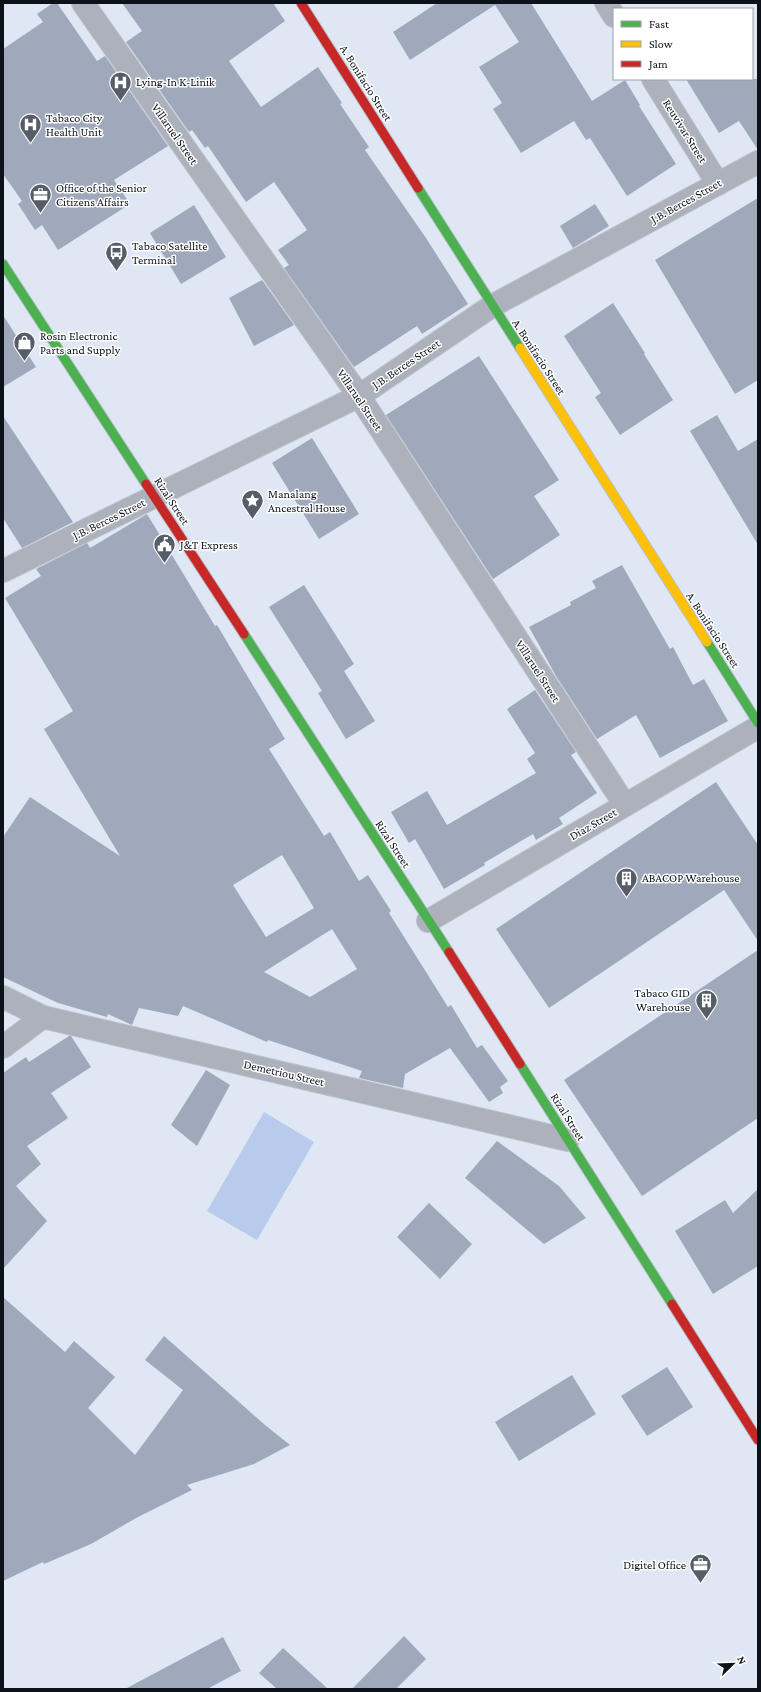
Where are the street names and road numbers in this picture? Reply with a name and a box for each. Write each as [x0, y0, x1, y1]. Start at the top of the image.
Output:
street label: A. Bonifacio Street [337, 42, 396, 125]
street label: Reuvivar Street [660, 97, 711, 166]
street label: Villaruel Street [149, 101, 202, 168]
street label: J.B. Berces Street [647, 175, 725, 227]
street label: A. Bonifacio Street [509, 316, 569, 398]
street label: J.B. Berces Street [369, 336, 443, 392]
street label: Villaruel Street [334, 367, 386, 434]
street label: Rizal Street [151, 475, 193, 528]
street label: J.B. Berces Street [70, 495, 148, 543]
street label: A. Bonifacio Street [683, 589, 743, 671]
street label: Villaruel Street [513, 637, 564, 705]
street label: Diaz Street [567, 804, 620, 843]
street label: Rizal Street [372, 818, 414, 871]
street label: Demetriou Street [242, 1057, 327, 1089]
street label: Rizal Street [548, 1090, 589, 1144]

